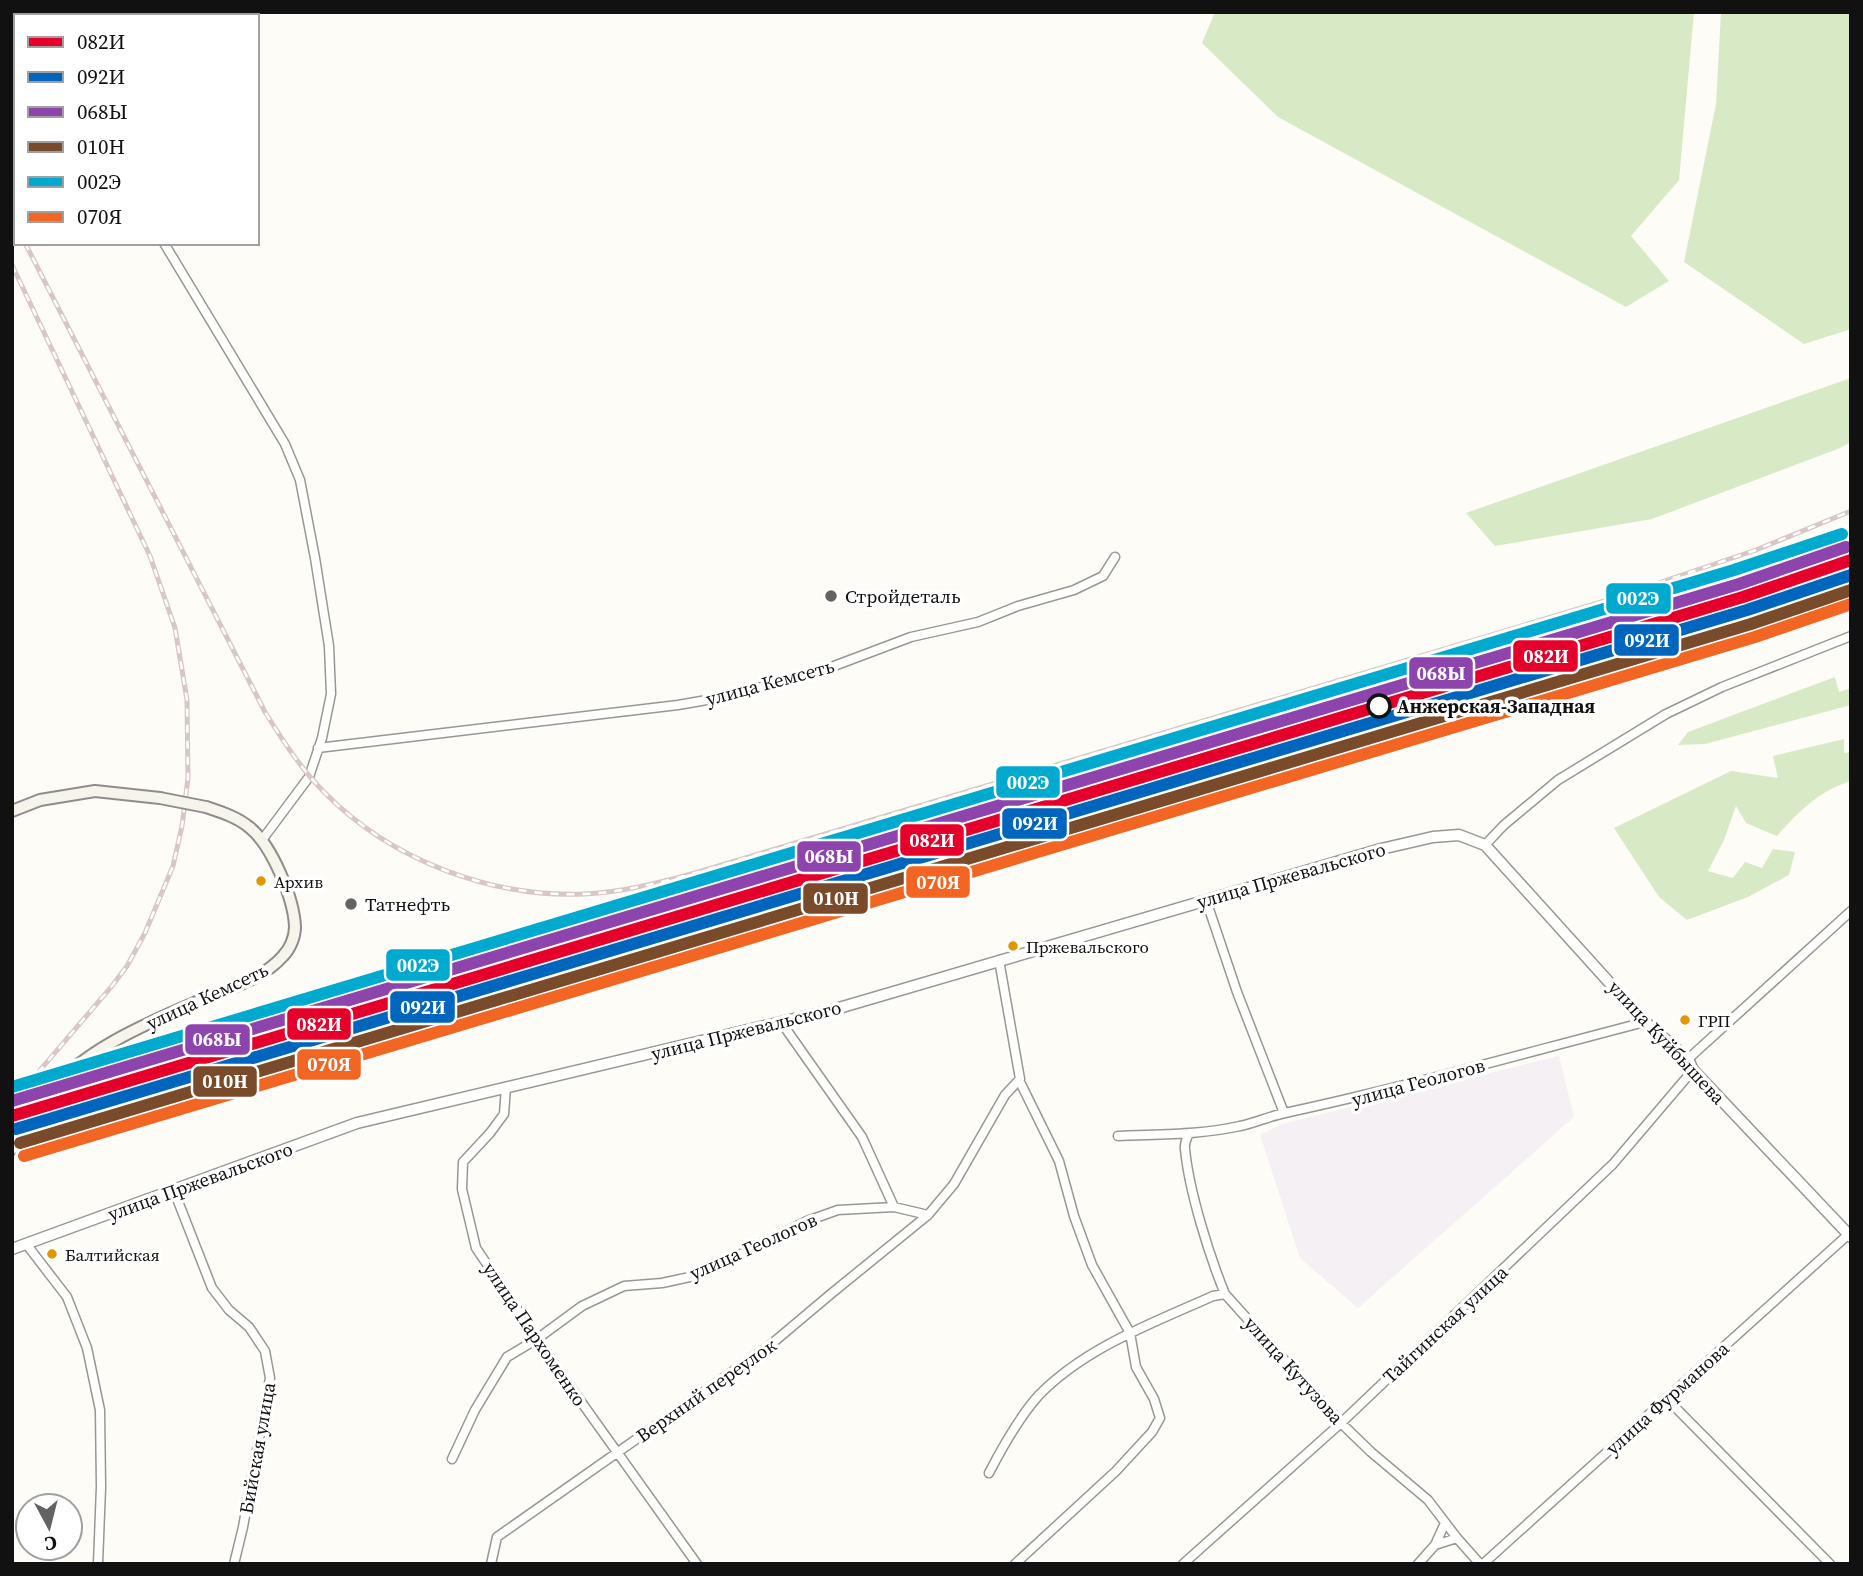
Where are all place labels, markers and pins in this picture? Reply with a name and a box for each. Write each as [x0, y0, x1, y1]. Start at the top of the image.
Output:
place label: Стройдеталь [845, 583, 961, 609]
marker: Стройдеталь [823, 588, 839, 604]
place label: Анжерская-Западная [1397, 693, 1595, 719]
marker: Анжерская-Западная [1367, 694, 1391, 718]
place label: Архив [274, 870, 323, 894]
marker: Архив [254, 874, 268, 888]
place label: Татнефть [365, 891, 451, 917]
marker: Татнефть [343, 896, 359, 912]
place label: Пржевальского [1026, 935, 1149, 959]
marker: Пржевальского [1006, 939, 1020, 953]
place label: ГРП [1698, 1009, 1731, 1033]
marker: ГРП [1678, 1013, 1692, 1027]
place label: Балтийская [65, 1243, 160, 1267]
marker: Балтийская [45, 1247, 59, 1261]

